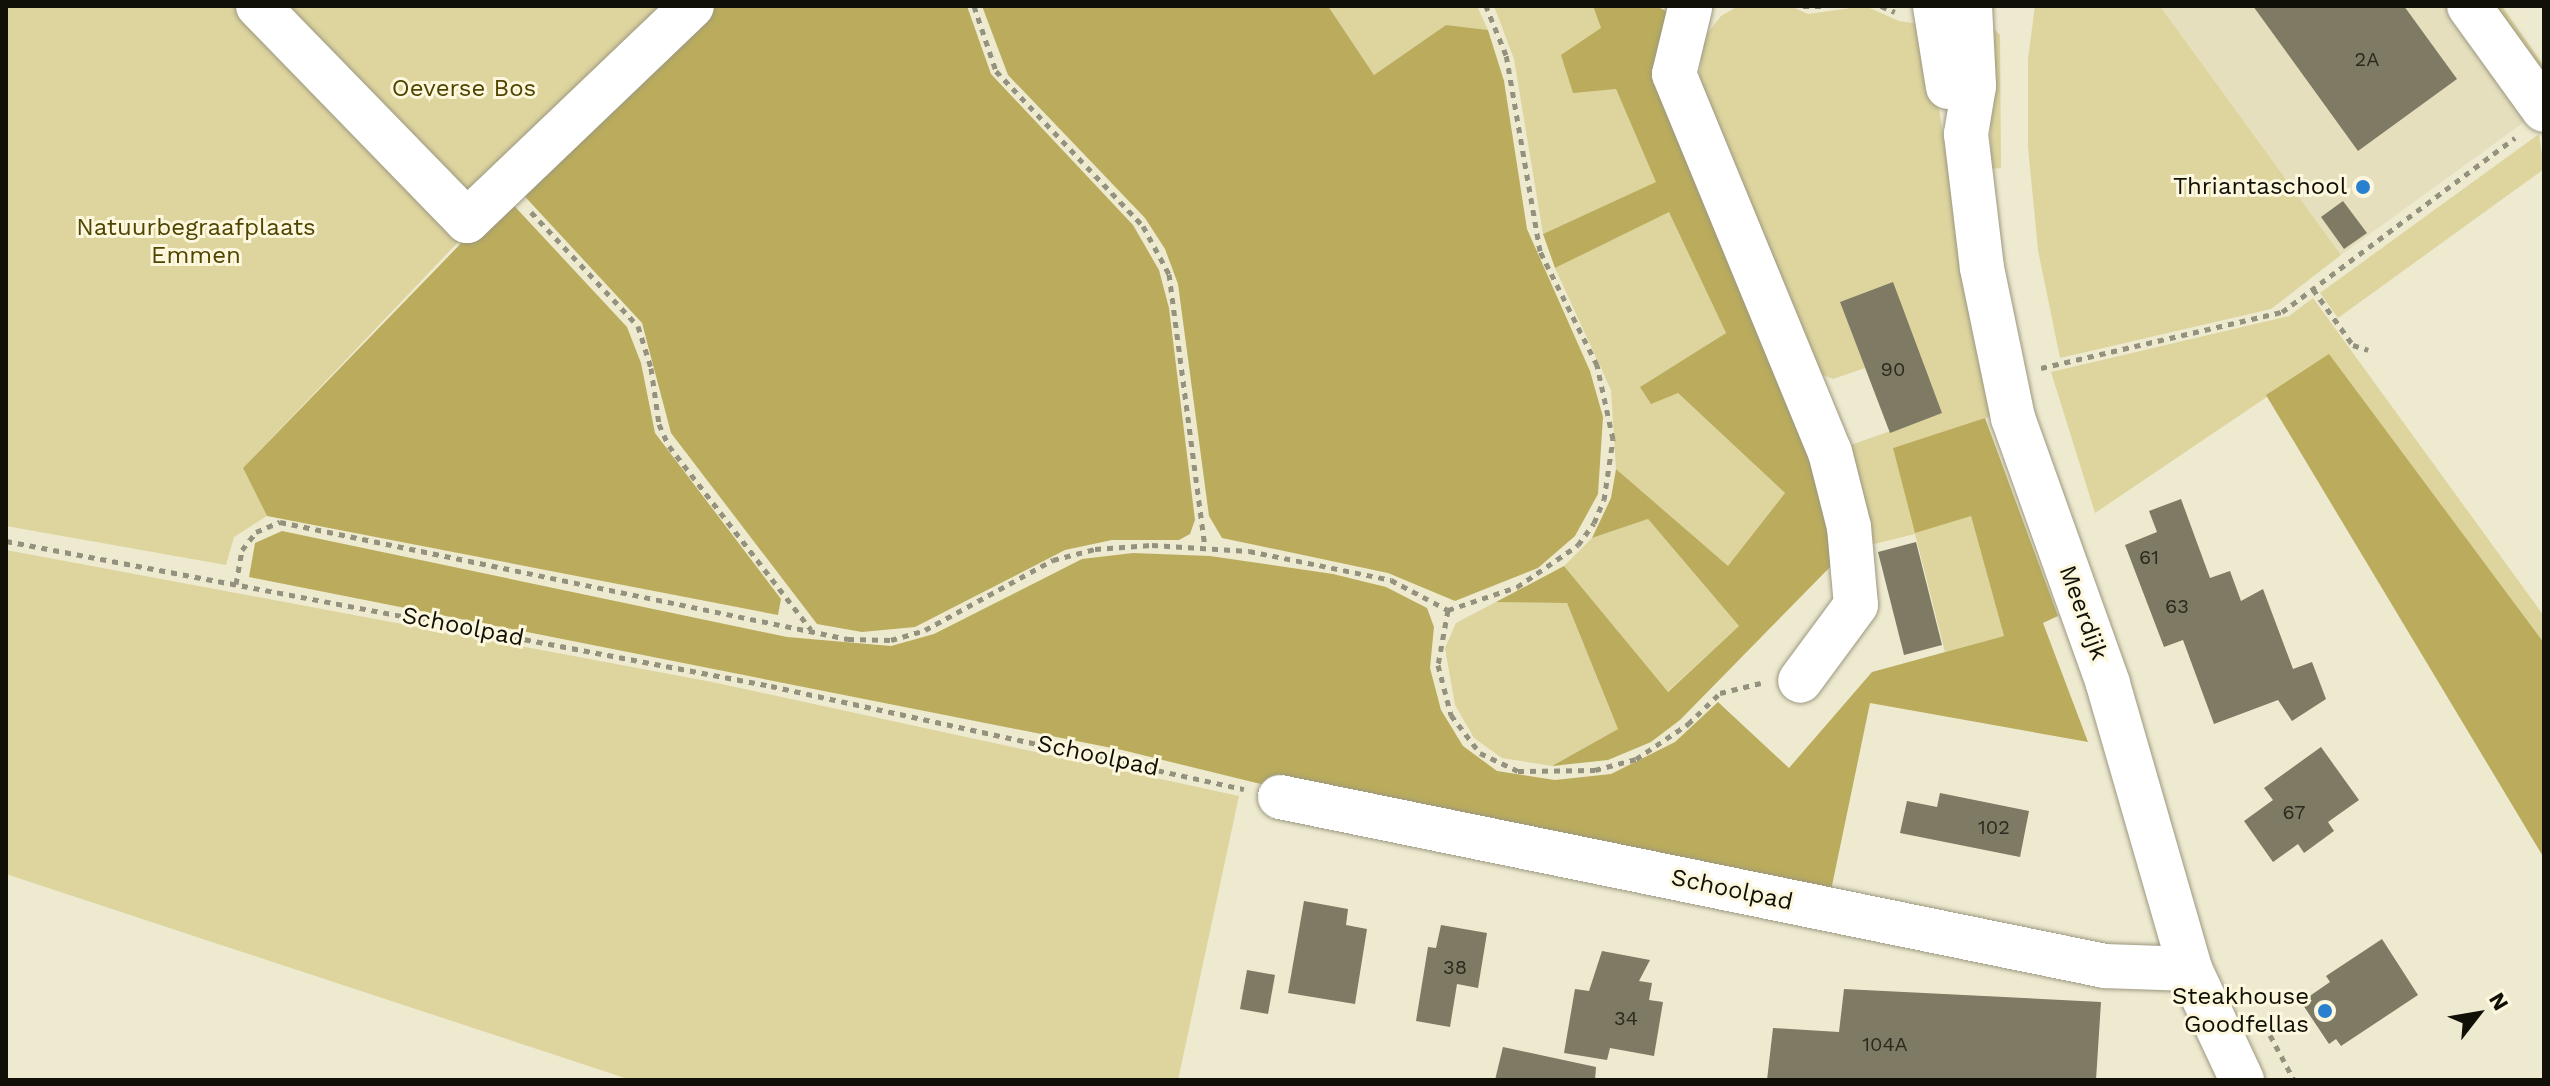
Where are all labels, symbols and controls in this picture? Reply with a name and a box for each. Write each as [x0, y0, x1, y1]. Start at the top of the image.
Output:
house number: 2A [2355, 47, 2379, 71]
park label: Oeverse Bos [392, 75, 536, 103]
place label: Thriantaschool [2173, 173, 2347, 201]
marker: Thriantaschool [2354, 178, 2372, 196]
park label: Natuurbegraafplaats Emmen [76, 214, 316, 270]
house number: 90 [1881, 357, 1905, 381]
house number: 61 [2139, 545, 2159, 569]
street label: Meerdijk [2053, 562, 2113, 664]
house number: 63 [2165, 594, 2189, 618]
street label: Schoolpad [400, 601, 526, 653]
street label: Schoolpad [1035, 729, 1161, 783]
house number: 67 [2282, 800, 2306, 824]
house number: 102 [1978, 815, 2010, 839]
street label: Schoolpad [1669, 863, 1795, 917]
house number: 38 [1443, 955, 1467, 979]
north arrow [2438, 974, 2518, 1054]
place label: Steakhouse Goodfellas [2172, 983, 2309, 1039]
text: N [2484, 988, 2514, 1015]
marker: Steakhouse Goodfellas [2316, 1002, 2334, 1020]
house number: 34 [1614, 1006, 1638, 1030]
house number: 104A [1862, 1032, 1908, 1056]

